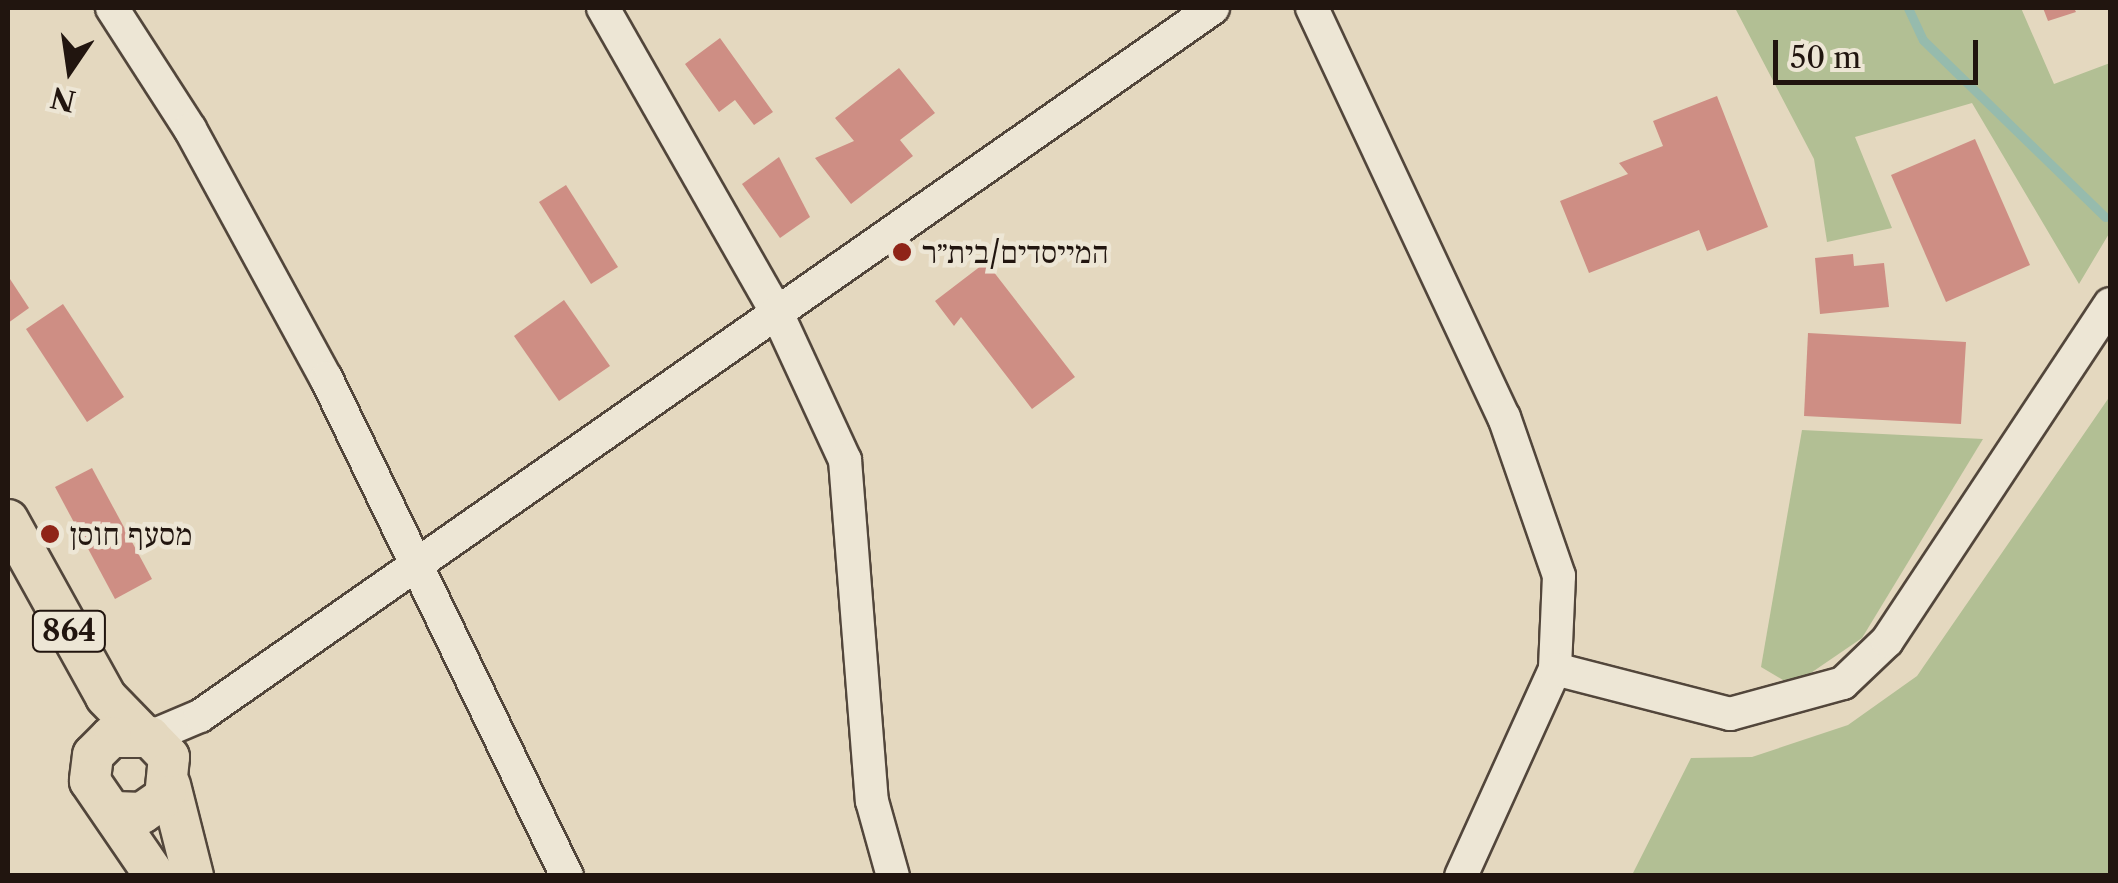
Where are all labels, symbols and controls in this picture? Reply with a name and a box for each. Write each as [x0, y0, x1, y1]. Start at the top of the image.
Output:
north arrow [20, 20, 120, 120]
scale bar [1778, 20, 1983, 82]
text: 50 m [1790, 39, 1861, 76]
text: N [48, 80, 79, 119]
place label: המייסדים/בית״ר [922, 233, 1109, 271]
marker: המייסדים/בית״ר [891, 241, 913, 263]
place label: מסעף חוסן [70, 515, 192, 553]
marker: מסעף חוסן [39, 523, 61, 545]
road number: 864 [32, 606, 106, 656]

